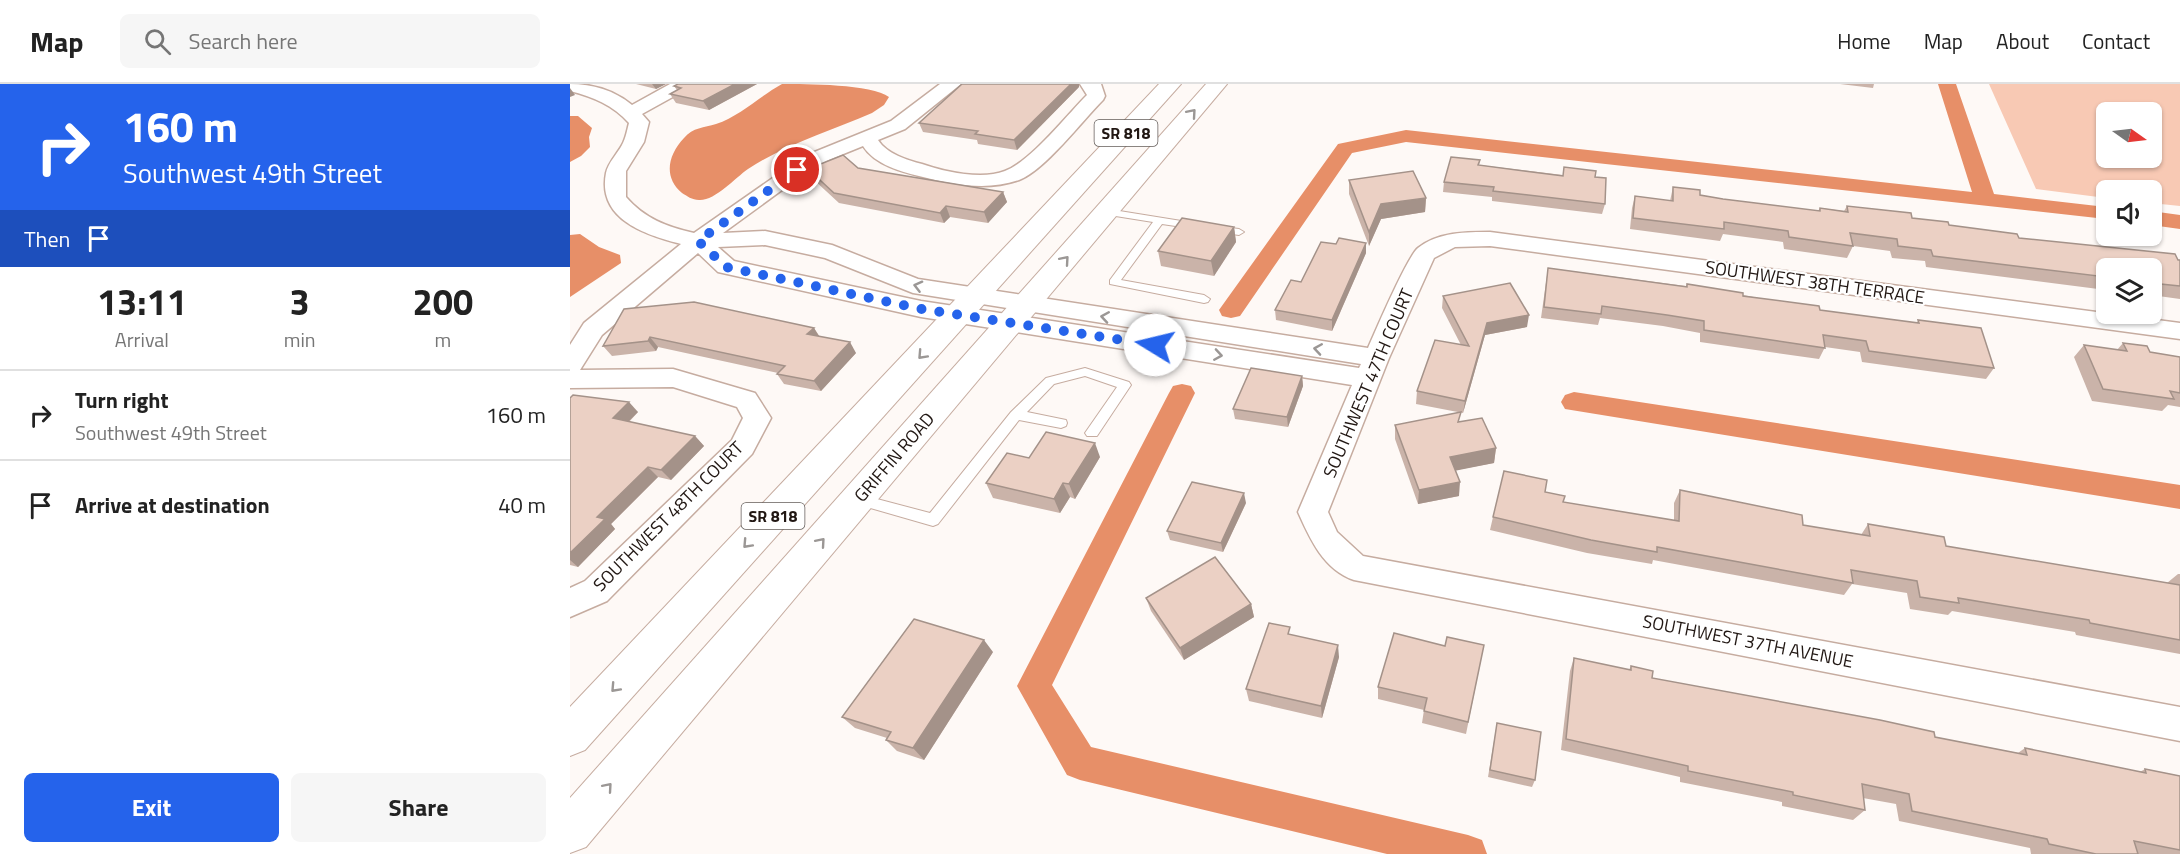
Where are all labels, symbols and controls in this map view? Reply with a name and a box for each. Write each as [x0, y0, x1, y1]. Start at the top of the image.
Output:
search box [120, 14, 540, 68]
text: Map [30, 20, 84, 63]
text: Search here [189, 24, 298, 58]
icon: search [141, 25, 174, 58]
text: Home [1837, 25, 1891, 57]
text: Map [1924, 25, 1963, 57]
text: About [1996, 25, 2049, 57]
text: Contact [2082, 25, 2150, 57]
text: 160 m [123, 94, 238, 158]
north arrow [2096, 102, 2162, 168]
map controls [2096, 102, 2162, 324]
icon: right [24, 108, 102, 186]
one-way arrow [1185, 109, 1196, 120]
road number: SR 818 [1094, 120, 1158, 146]
pin [771, 144, 822, 195]
text: Southwest 49th Street [123, 152, 382, 193]
icon: arrive [780, 153, 813, 186]
button: sound [2096, 180, 2162, 246]
text: Then [24, 222, 70, 256]
icon: arrive [82, 222, 115, 255]
street label: SOUTHWEST 38TH TERRACE [1704, 253, 1927, 311]
one-way arrow [1057, 256, 1068, 267]
button: layers [2096, 258, 2162, 324]
text: 13:11 [97, 274, 187, 329]
text: 3 [290, 274, 310, 329]
text: 200 [413, 274, 473, 329]
one-way arrow [913, 281, 923, 294]
street label: SOUTHWEST 47TH COURT [1316, 284, 1420, 482]
one-way arrow [1100, 311, 1110, 323]
position arrow [1123, 313, 1187, 377]
text: Arrival [115, 324, 169, 355]
text: min [284, 324, 316, 355]
text: m [434, 324, 451, 355]
one-way arrow [1314, 344, 1323, 356]
one-way arrow [918, 348, 929, 359]
one-way arrow [1213, 348, 1222, 360]
text: Turn right [75, 383, 169, 417]
text: 160 m [486, 398, 546, 432]
icon: right [24, 399, 57, 432]
street label: GRIFFIN ROAD [847, 406, 941, 508]
text: Southwest 49th Street [75, 417, 267, 448]
street label: SOUTHWEST 48TH COURT [587, 434, 750, 597]
text: Arrive at destination [75, 488, 270, 522]
text: 40 m [498, 488, 546, 522]
icon: arrive [24, 489, 57, 522]
road number: SR 818 [742, 503, 804, 529]
one-way arrow [743, 538, 754, 548]
one-way arrow [814, 538, 825, 549]
street label: SOUTHWEST 37TH AVENUE [1640, 607, 1856, 675]
one-way arrow [611, 681, 622, 691]
button: Exit [24, 773, 279, 842]
button: Share [291, 773, 546, 842]
one-way arrow [601, 783, 612, 794]

